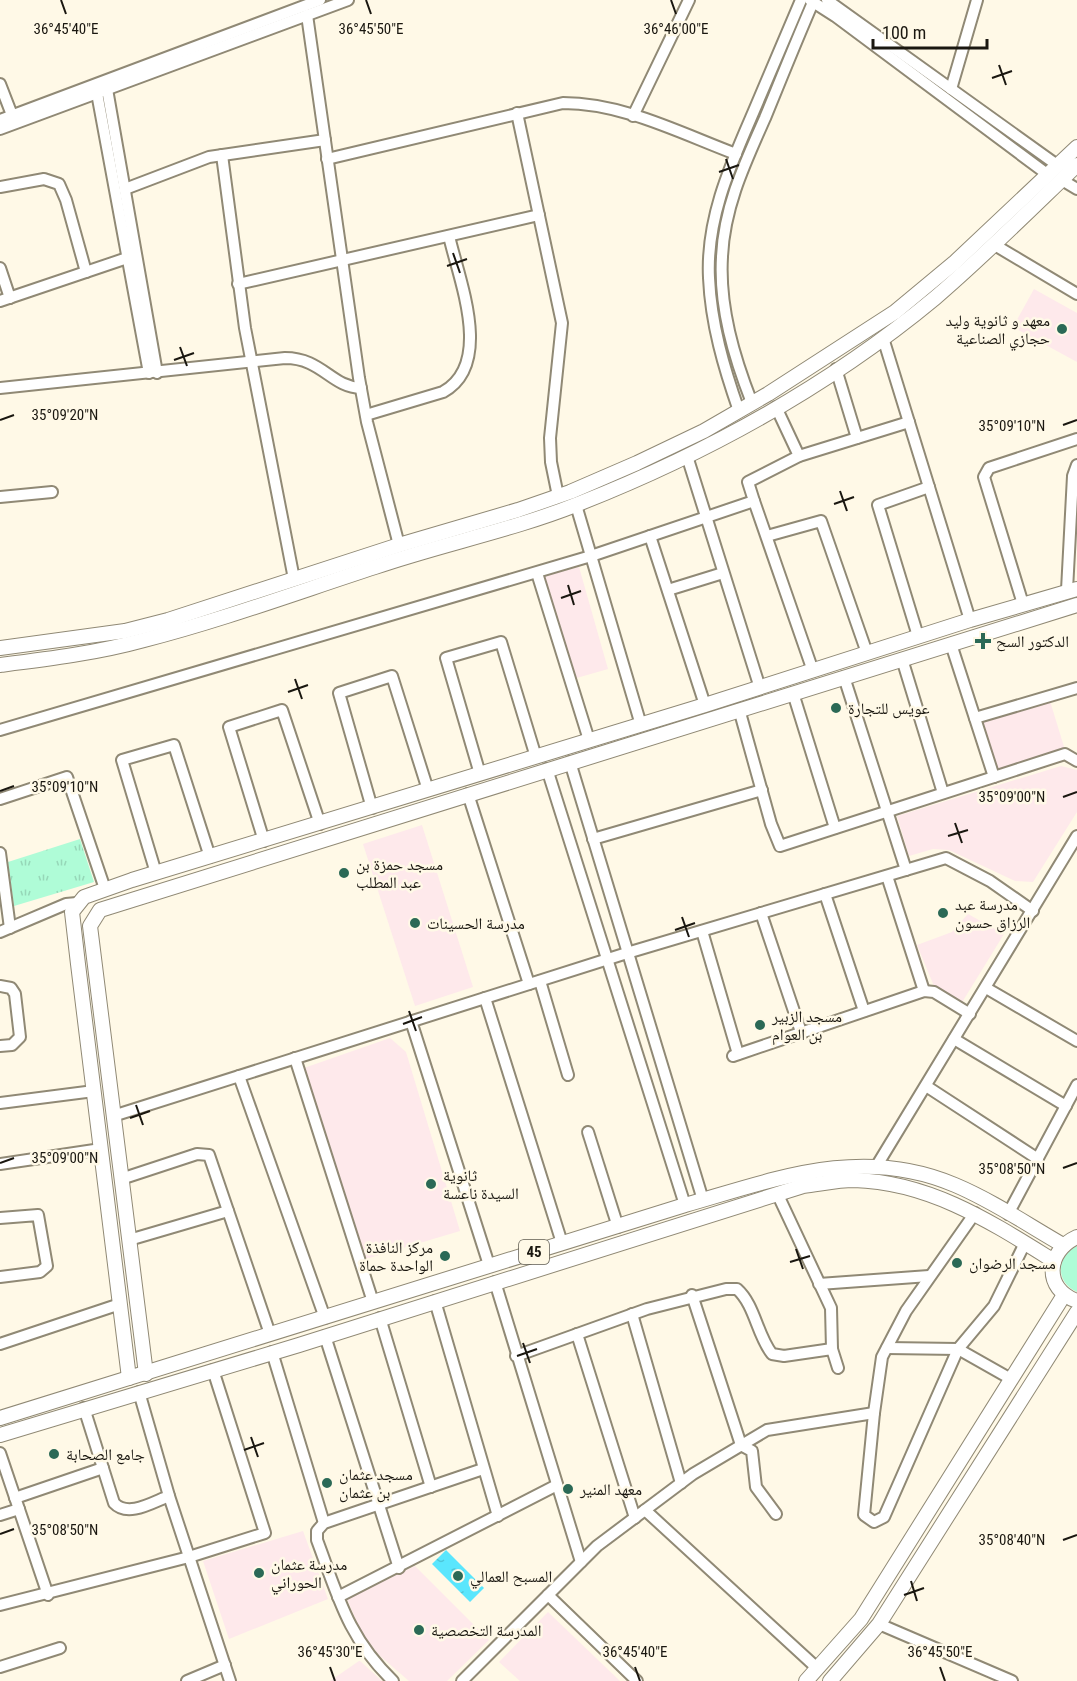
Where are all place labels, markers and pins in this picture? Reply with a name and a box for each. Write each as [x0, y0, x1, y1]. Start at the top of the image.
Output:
place label: معهد و ثانوية وليد حجازي الصناعية [946, 311, 1050, 351]
marker: معهد و ثانوية وليد حجازي الصناعية [1055, 322, 1069, 336]
marker: الدكتور السح [974, 632, 992, 650]
place label: الدكتور السح [996, 632, 1069, 652]
place label: عويس للتجارة [848, 699, 929, 719]
marker: عويس للتجارة [829, 701, 843, 715]
place label: مسجد حمزة بن عبد المطلب [356, 855, 443, 892]
marker: مسجد حمزة بن عبد المطلب [337, 866, 351, 880]
place label: مدرسة عبد الرزاق حسون [955, 895, 1030, 933]
marker: مدرسة عبد الرزاق حسون [936, 906, 950, 920]
place label: مدرسة الحسينات [427, 914, 525, 933]
marker: مدرسة الحسينات [408, 916, 422, 930]
place label: مسجد الزبير بن العوام [771, 1007, 842, 1045]
marker: مسجد الزبير بن العوام [753, 1018, 767, 1032]
place label: ثانوية السيدة ناعسة [443, 1166, 519, 1203]
marker: ثانوية السيدة ناعسة [424, 1177, 438, 1191]
place label: مركز النافذة الواحدة حماة [359, 1238, 433, 1275]
marker: مركز النافذة الواحدة حماة [438, 1249, 452, 1263]
place label: مسجد الرضوان [969, 1254, 1056, 1274]
marker: مسجد الرضوان [950, 1256, 964, 1270]
place label: جامع الصحابة [66, 1445, 145, 1465]
marker: جامع الصحابة [47, 1447, 61, 1461]
place label: مسجد عثمان بن عثمان [339, 1465, 413, 1503]
marker: مسجد عثمان بن عثمان [320, 1476, 334, 1490]
place label: معهد المنير [579, 1480, 642, 1499]
marker: معهد المنير [561, 1482, 575, 1496]
place label: مدرسة عثمان الحوراني [271, 1555, 347, 1595]
marker: مدرسة عثمان الحوراني [252, 1566, 266, 1580]
place label: المسبح العمالي [470, 1567, 552, 1589]
marker: المسبح العمالي [451, 1569, 465, 1583]
place label: المدرسة التخصصية [431, 1621, 542, 1640]
marker: المدرسة التخصصية [412, 1623, 426, 1637]

